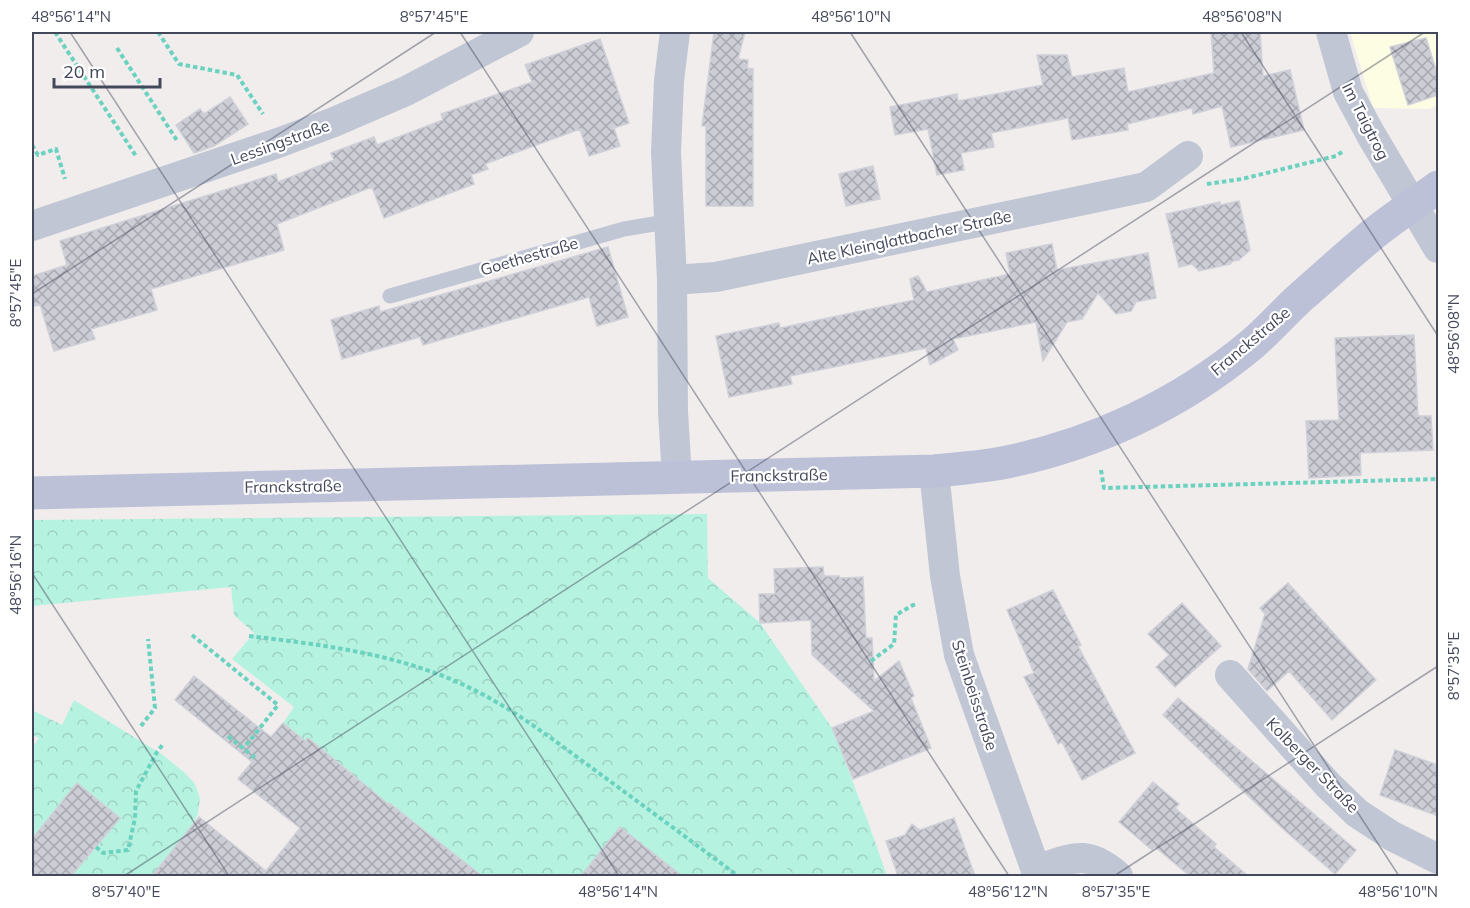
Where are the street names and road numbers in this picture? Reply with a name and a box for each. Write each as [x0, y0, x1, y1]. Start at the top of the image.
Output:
street label: Im Taigtrog [1338, 79, 1394, 163]
street label: Lessingstraße [228, 115, 332, 169]
street label: Alte Kleinglattbacher Straße [805, 206, 1013, 268]
street label: Goethestraße [478, 232, 580, 280]
street label: Franckstraße [1206, 302, 1294, 380]
street label: Franckstraße [730, 464, 828, 486]
street label: Franckstraße [244, 475, 342, 497]
street label: Steinbeisstraße [948, 637, 1002, 753]
street label: Kolberger Straße [1262, 713, 1364, 817]

